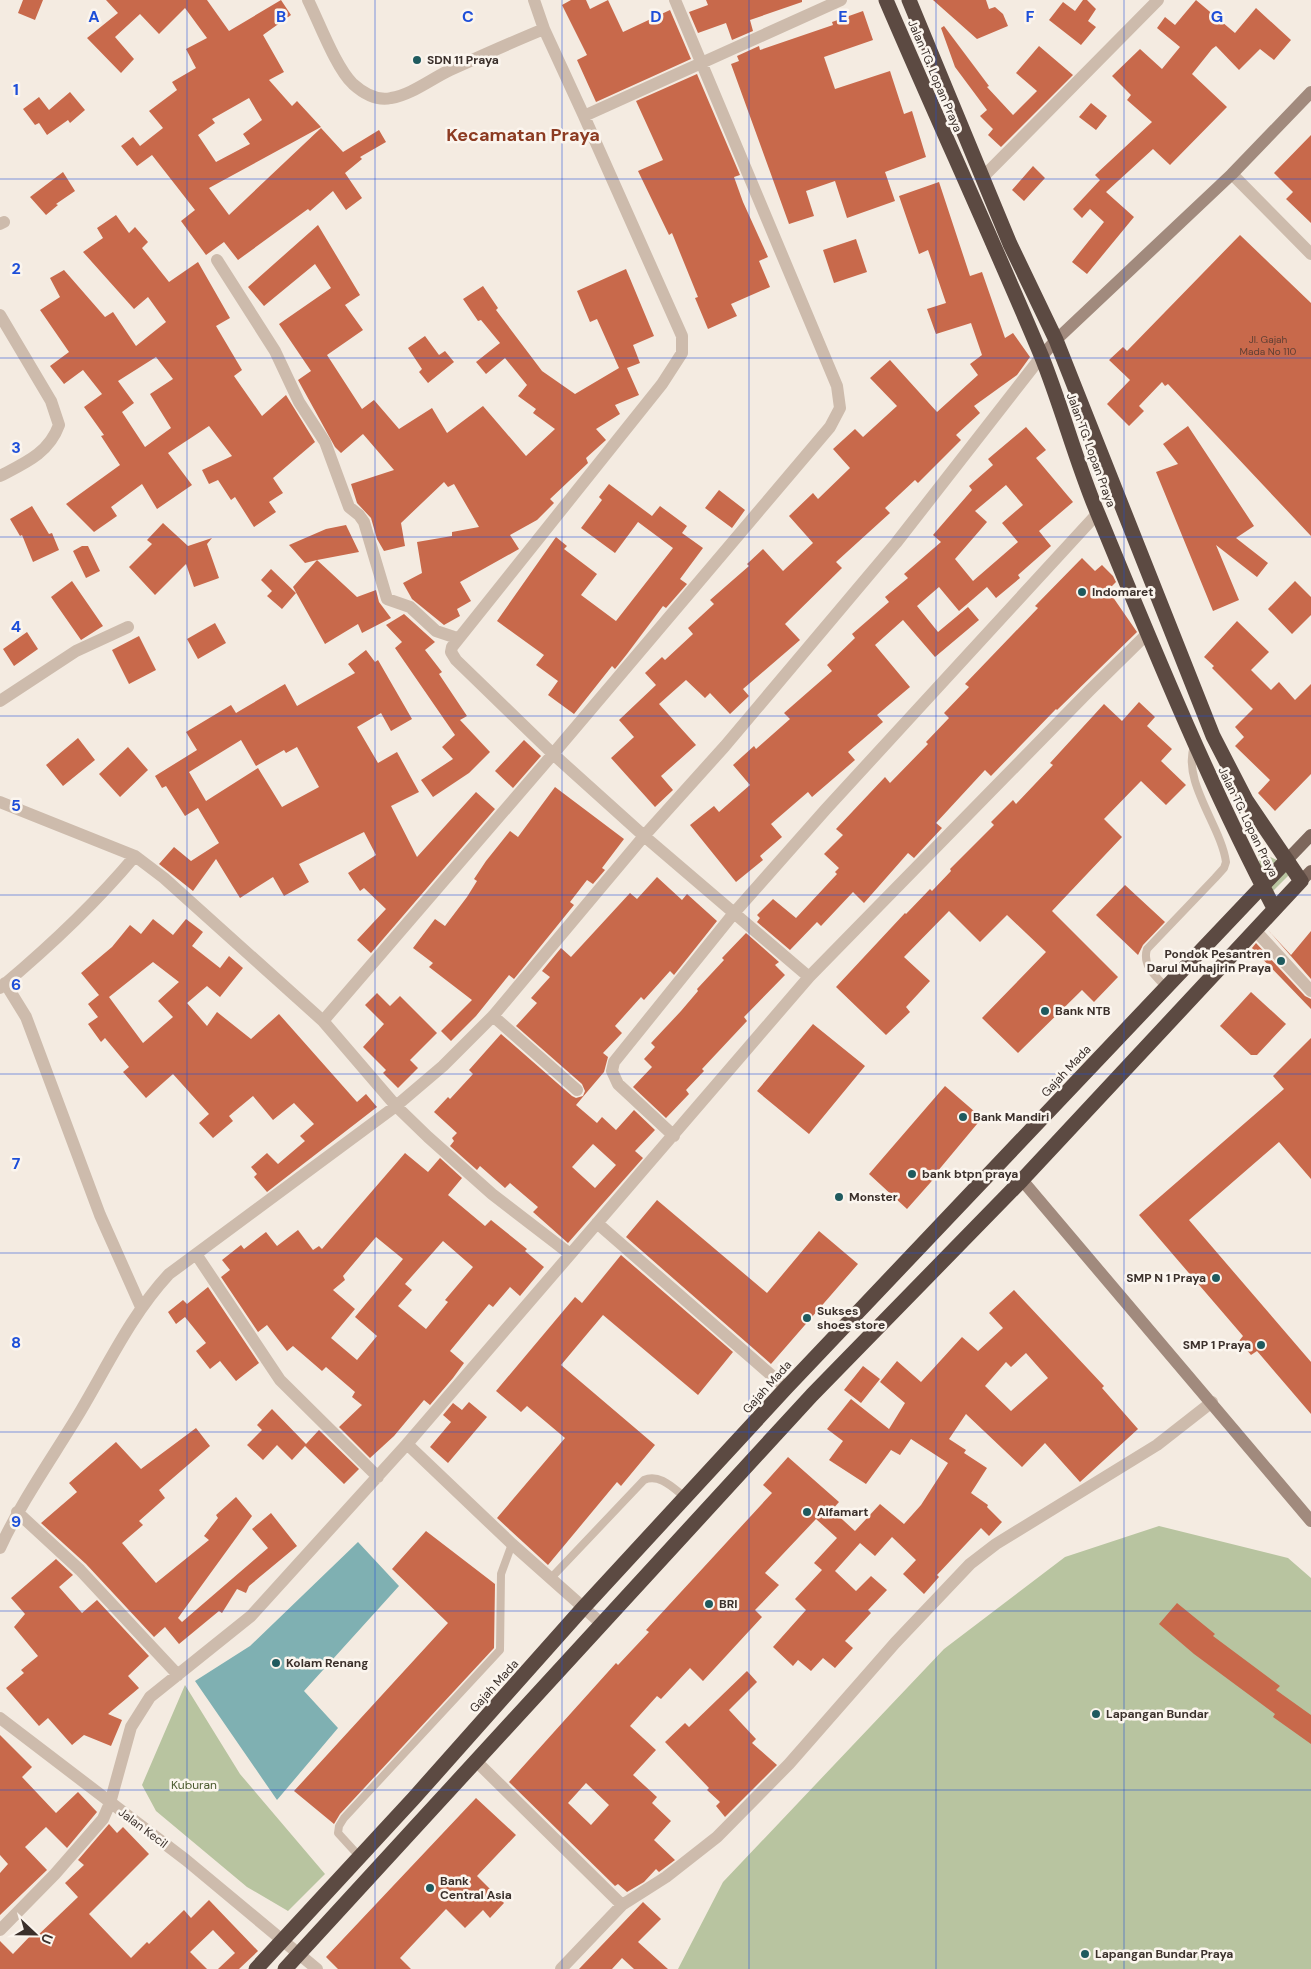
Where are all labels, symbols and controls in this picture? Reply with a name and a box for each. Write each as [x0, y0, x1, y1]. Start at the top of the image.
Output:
text: A [88, 6, 100, 27]
text: B [276, 6, 286, 27]
text: C [462, 6, 474, 27]
text: D [650, 6, 662, 27]
text: E [838, 6, 848, 27]
text: F [1026, 6, 1035, 27]
text: G [1211, 6, 1223, 27]
street label: Jalan TG. Lopan Praya [904, 17, 966, 135]
place label: SDN 11 Praya [427, 52, 499, 68]
marker: SDN 11 Praya [411, 54, 423, 66]
text: 1 [13, 79, 19, 100]
district label: Kecamatan Praya [446, 123, 600, 147]
text: 2 [11, 258, 21, 279]
house number: Jl. Gajah Mada No 110 [1240, 333, 1297, 358]
street label: Jalan TG. Lopan Praya [1063, 391, 1119, 509]
text: 3 [11, 437, 21, 458]
place label: Indomaret [1092, 584, 1153, 600]
marker: Indomaret [1076, 586, 1088, 598]
text: 4 [11, 616, 21, 637]
street label: Jalan TG. Lopan Praya [1214, 764, 1282, 880]
text: 5 [11, 795, 21, 816]
place label: Pondok Pesantren Darul Muhajirin Praya [1147, 946, 1271, 976]
marker: Pondok Pesantren Darul Muhajirin Praya [1275, 955, 1287, 967]
text: 6 [11, 974, 21, 995]
place label: Bank NTB [1055, 1003, 1111, 1019]
marker: Bank NTB [1039, 1005, 1051, 1017]
street label: Gajah Mada [1038, 1041, 1094, 1101]
place label: Bank Mandiri [973, 1109, 1049, 1125]
marker: Bank Mandiri [957, 1111, 969, 1123]
text: 7 [12, 1153, 21, 1174]
place label: bank btpn praya [922, 1166, 1018, 1182]
marker: bank btpn praya [906, 1168, 918, 1180]
place label: Monster [849, 1189, 898, 1205]
marker: Monster [833, 1191, 845, 1203]
place label: SMP N 1 Praya [1126, 1270, 1206, 1286]
marker: SMP N 1 Praya [1210, 1272, 1222, 1284]
place label: Sukses shoes store [817, 1303, 885, 1333]
marker: Sukses shoes store [801, 1312, 813, 1324]
text: 8 [11, 1332, 21, 1353]
place label: SMP 1 Praya [1183, 1337, 1251, 1353]
marker: SMP 1 Praya [1255, 1339, 1267, 1351]
street label: Gajah Mada [739, 1357, 795, 1417]
place label: Alfamart [817, 1504, 868, 1520]
marker: Alfamart [801, 1506, 813, 1518]
text: 9 [11, 1511, 21, 1532]
place label: BRI [719, 1596, 738, 1612]
marker: BRI [703, 1598, 715, 1610]
place label: Kolam Renang [286, 1655, 368, 1671]
street label: Gajah Mada [466, 1656, 522, 1716]
marker: Kolam Renang [270, 1657, 282, 1669]
place label: Lapangan Bundar [1106, 1706, 1209, 1722]
marker: Lapangan Bundar [1090, 1708, 1102, 1720]
park label: Kuburan [171, 1777, 217, 1793]
street label: Jalan Kecil [115, 1804, 171, 1852]
place label: Bank Central Asia [440, 1873, 512, 1903]
marker: Bank Central Asia [424, 1882, 436, 1894]
north arrow [10, 1909, 60, 1959]
text: U [37, 1931, 57, 1947]
place label: Lapangan Bundar Praya [1095, 1946, 1233, 1962]
marker: Lapangan Bundar Praya [1079, 1948, 1091, 1960]

